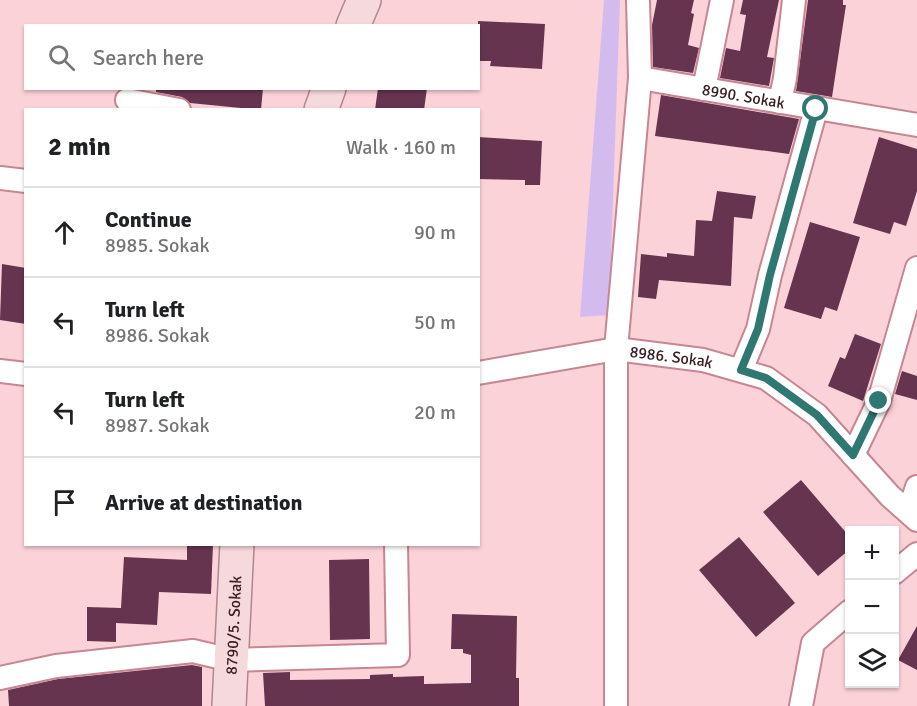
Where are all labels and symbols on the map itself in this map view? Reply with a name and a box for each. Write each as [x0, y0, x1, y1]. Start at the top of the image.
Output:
street label: 8990. Sokak [700, 80, 786, 113]
route start [802, 95, 828, 121]
street label: 8986. Sokak [629, 342, 715, 373]
route end [865, 387, 891, 413]
street label: 8790/5. Sokak [222, 575, 246, 675]

